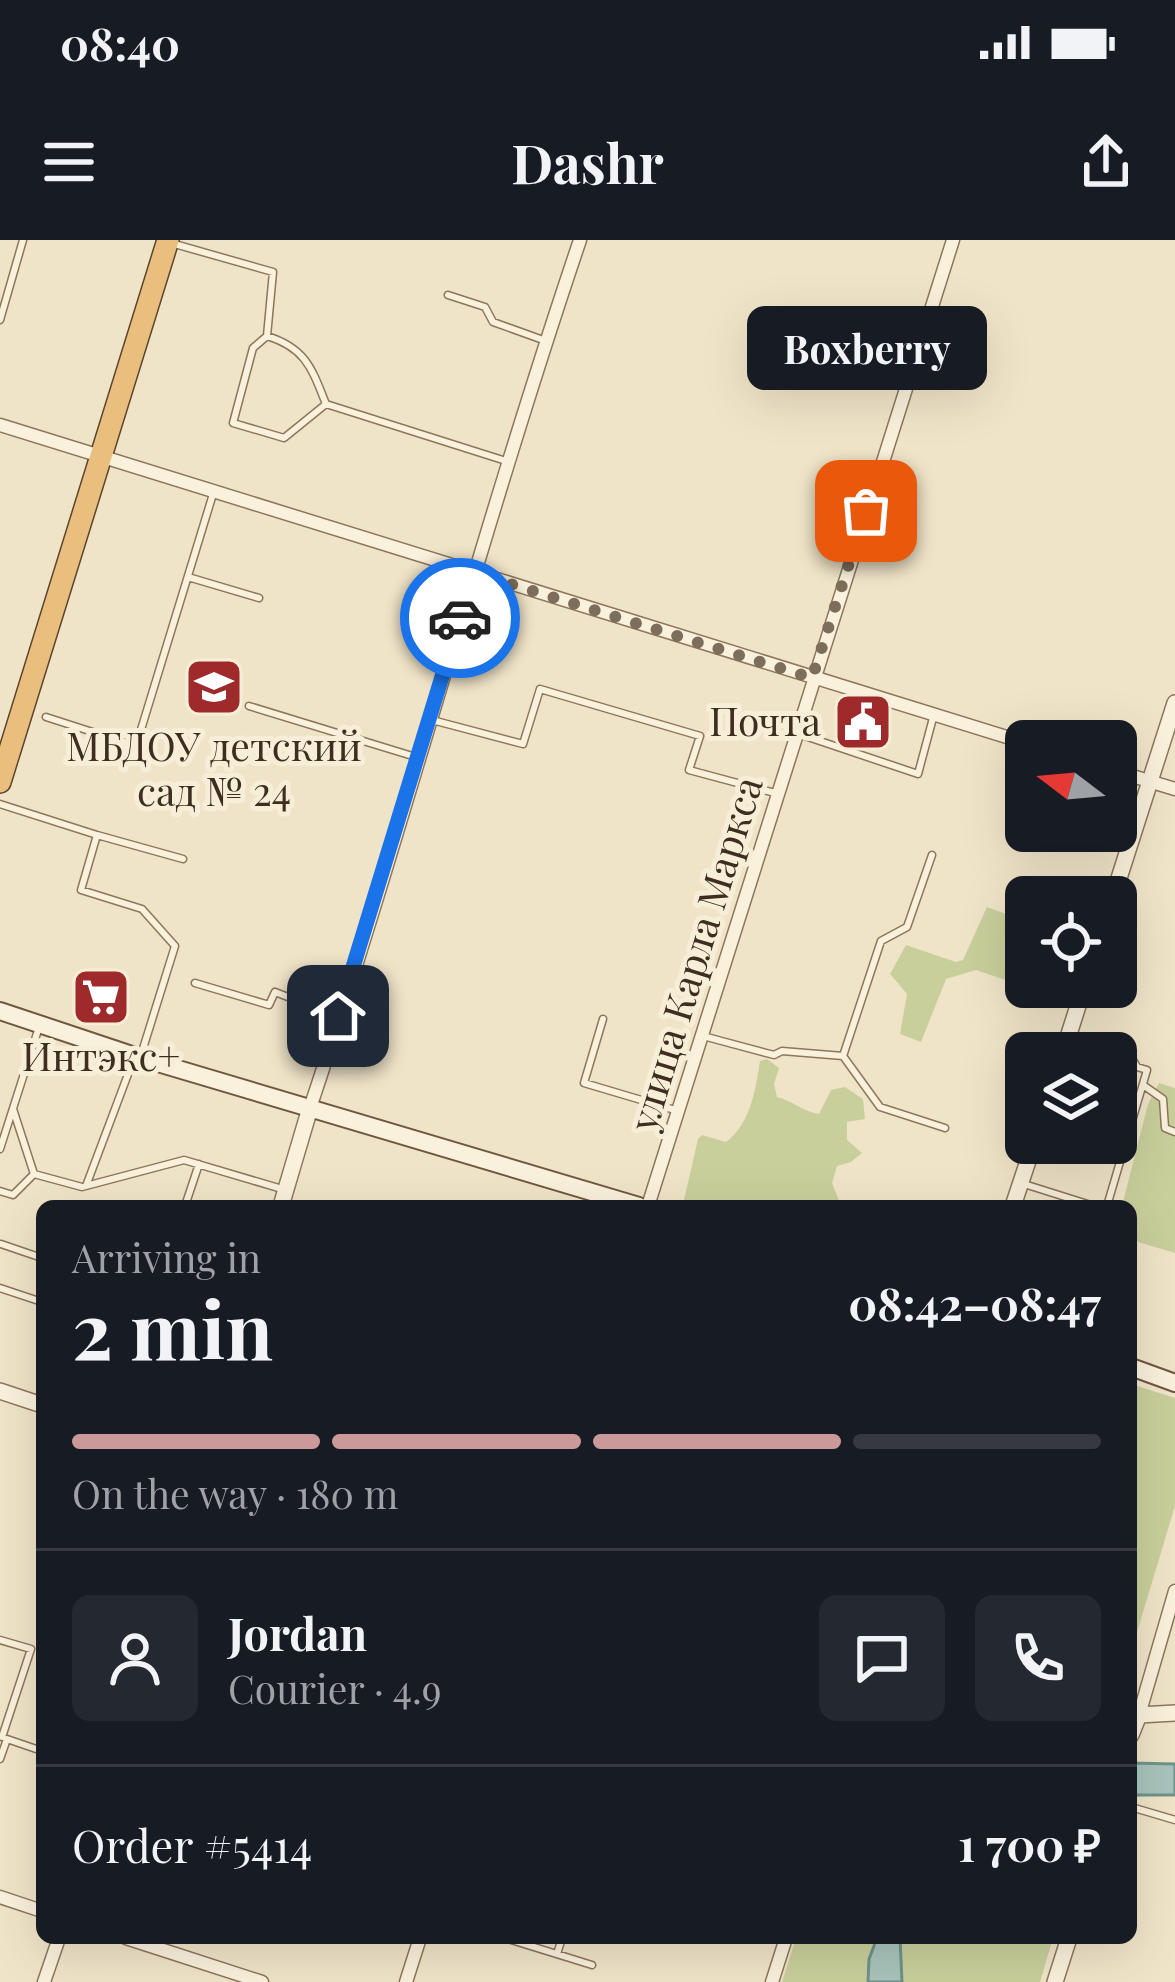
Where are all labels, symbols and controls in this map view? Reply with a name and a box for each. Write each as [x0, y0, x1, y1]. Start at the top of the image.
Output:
text: 08:40 [60, 12, 180, 72]
text: Dashr [511, 126, 664, 198]
icon: menu [36, 129, 102, 195]
icon: share [1073, 129, 1139, 195]
callout: Boxberry [746, 307, 986, 391]
text: Boxberry [783, 322, 951, 374]
pin [815, 460, 917, 562]
icon: bag [833, 478, 899, 544]
courier [400, 558, 520, 678]
icon: car [427, 585, 493, 651]
school or university icon: МБДОУ детский сад № 24 [183, 656, 245, 718]
public building icon: Почта [832, 691, 894, 753]
place label: Почта [709, 694, 822, 746]
place label: МБДОУ детский сад № 24 [66, 719, 362, 816]
north arrow [1005, 720, 1137, 852]
map controls [1005, 720, 1137, 1164]
street label: улица Карла Маркса [615, 769, 773, 1138]
button: locate [1005, 876, 1137, 1008]
pin [287, 965, 389, 1067]
supermarket icon: Интэкс+ [70, 966, 132, 1028]
icon: home [305, 983, 371, 1049]
place label: Интэкс+ [22, 1029, 180, 1081]
button: layers [1005, 1032, 1137, 1164]
text: Arriving in [72, 1231, 261, 1283]
text: 08:42–08:47 [848, 1272, 1101, 1332]
text: 2 min [72, 1276, 273, 1380]
text: On the way · 180 m [72, 1467, 398, 1519]
button: person [72, 1595, 198, 1721]
button: chat [819, 1595, 945, 1721]
button: phone [975, 1595, 1101, 1721]
text: Jordan [228, 1602, 367, 1662]
text: Courier · 4.9 [228, 1662, 442, 1714]
text: 1 700 ₽ [958, 1813, 1101, 1873]
text: Order #5414 [72, 1814, 312, 1874]

